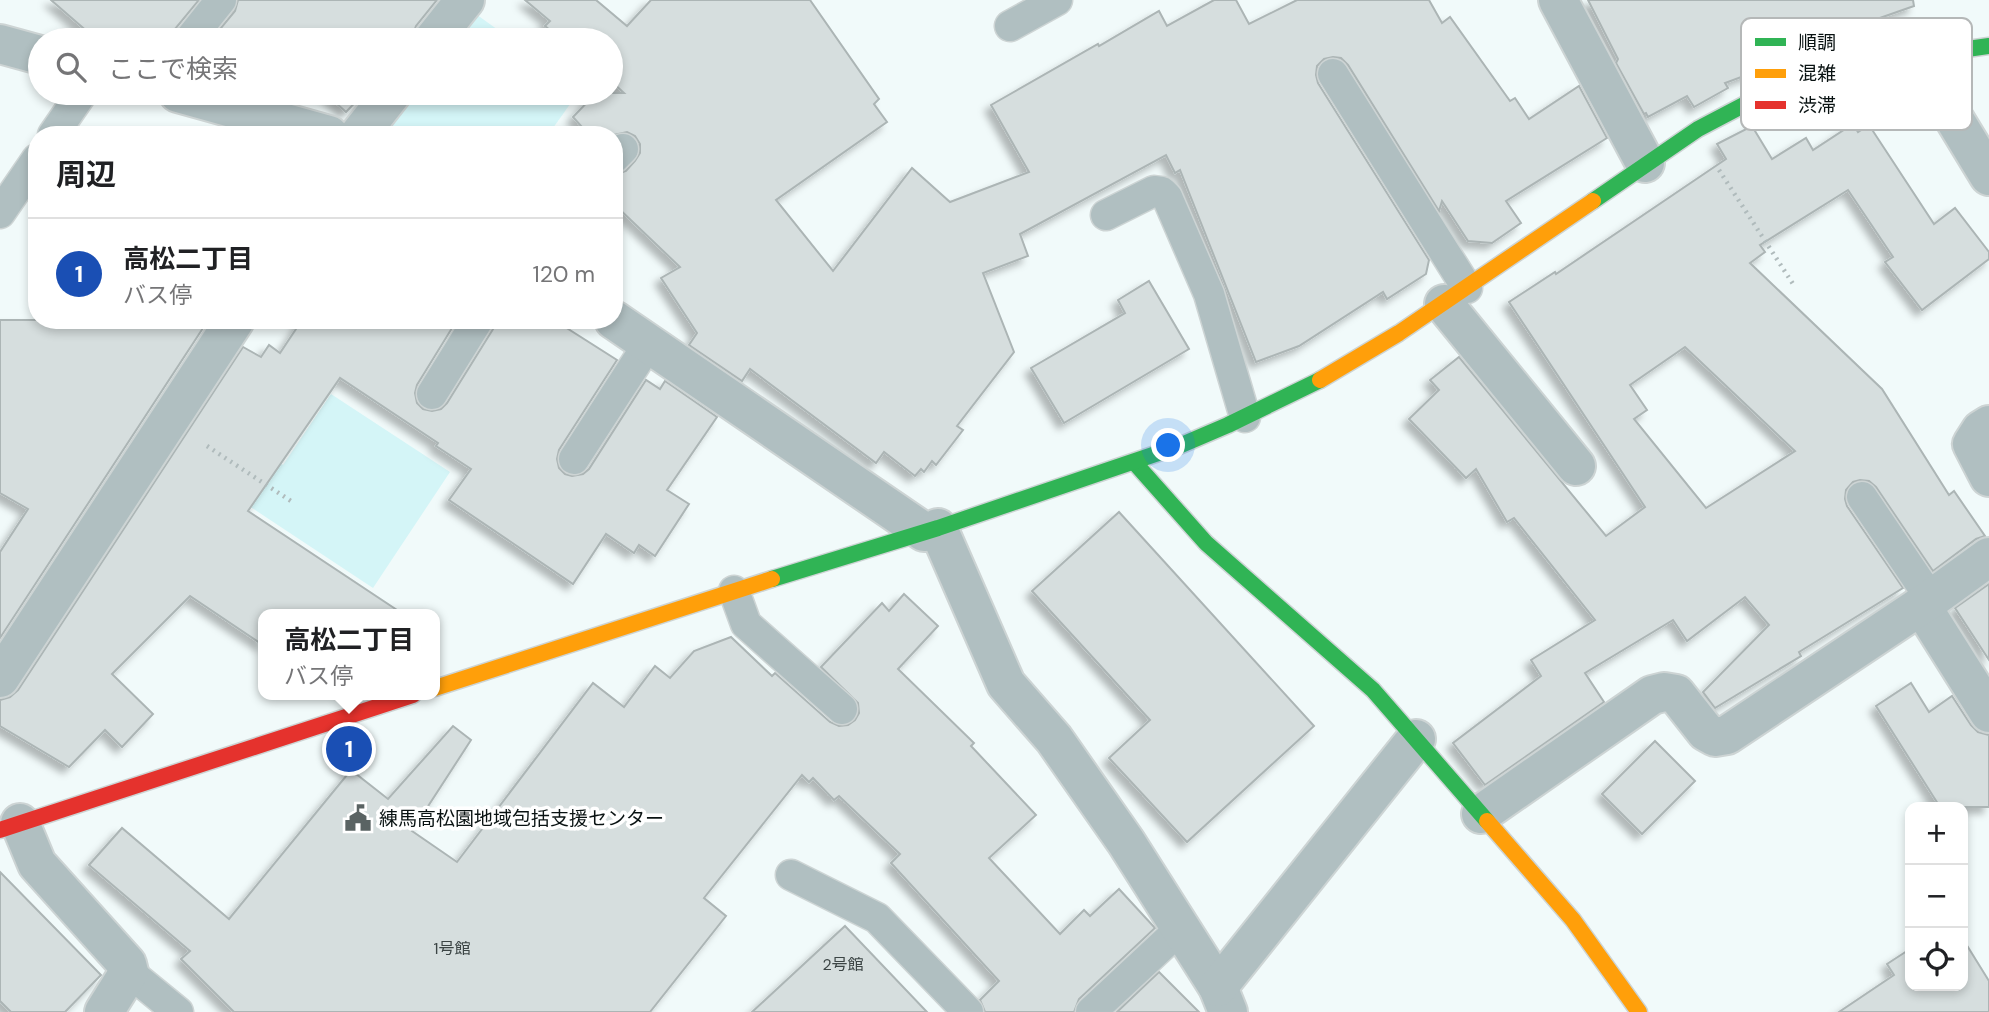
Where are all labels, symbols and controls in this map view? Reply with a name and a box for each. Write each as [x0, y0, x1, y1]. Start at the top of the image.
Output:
legend [1741, 18, 1972, 130]
search box [28, 28, 623, 105]
text: 順調 [1798, 30, 1836, 55]
icon: search [52, 48, 90, 86]
text: ここで検索 [108, 52, 238, 86]
text: 混雑 [1798, 61, 1836, 86]
text: 渋滞 [1798, 93, 1836, 118]
text: 周辺 [56, 155, 116, 194]
text: 高松二丁目 [123, 242, 253, 276]
text: 1 [75, 259, 83, 289]
text: 120 m [532, 259, 595, 289]
text: バス停 [123, 280, 192, 310]
your location [1151, 428, 1185, 462]
popup [258, 609, 440, 700]
text: 高松二丁目 [284, 623, 414, 657]
text: バス停 [284, 661, 353, 691]
pin: 1 [326, 723, 372, 775]
map controls [1905, 802, 1968, 991]
button: + [1905, 802, 1968, 865]
public building icon: 練馬高松園地域包括支援センター [343, 803, 373, 833]
place label: 練馬高松園地域包括支援センター [379, 806, 664, 831]
button: − [1905, 865, 1968, 928]
button: locate [1905, 928, 1968, 991]
house number: 1号館 [434, 938, 471, 959]
house number: 2号館 [822, 954, 864, 975]

